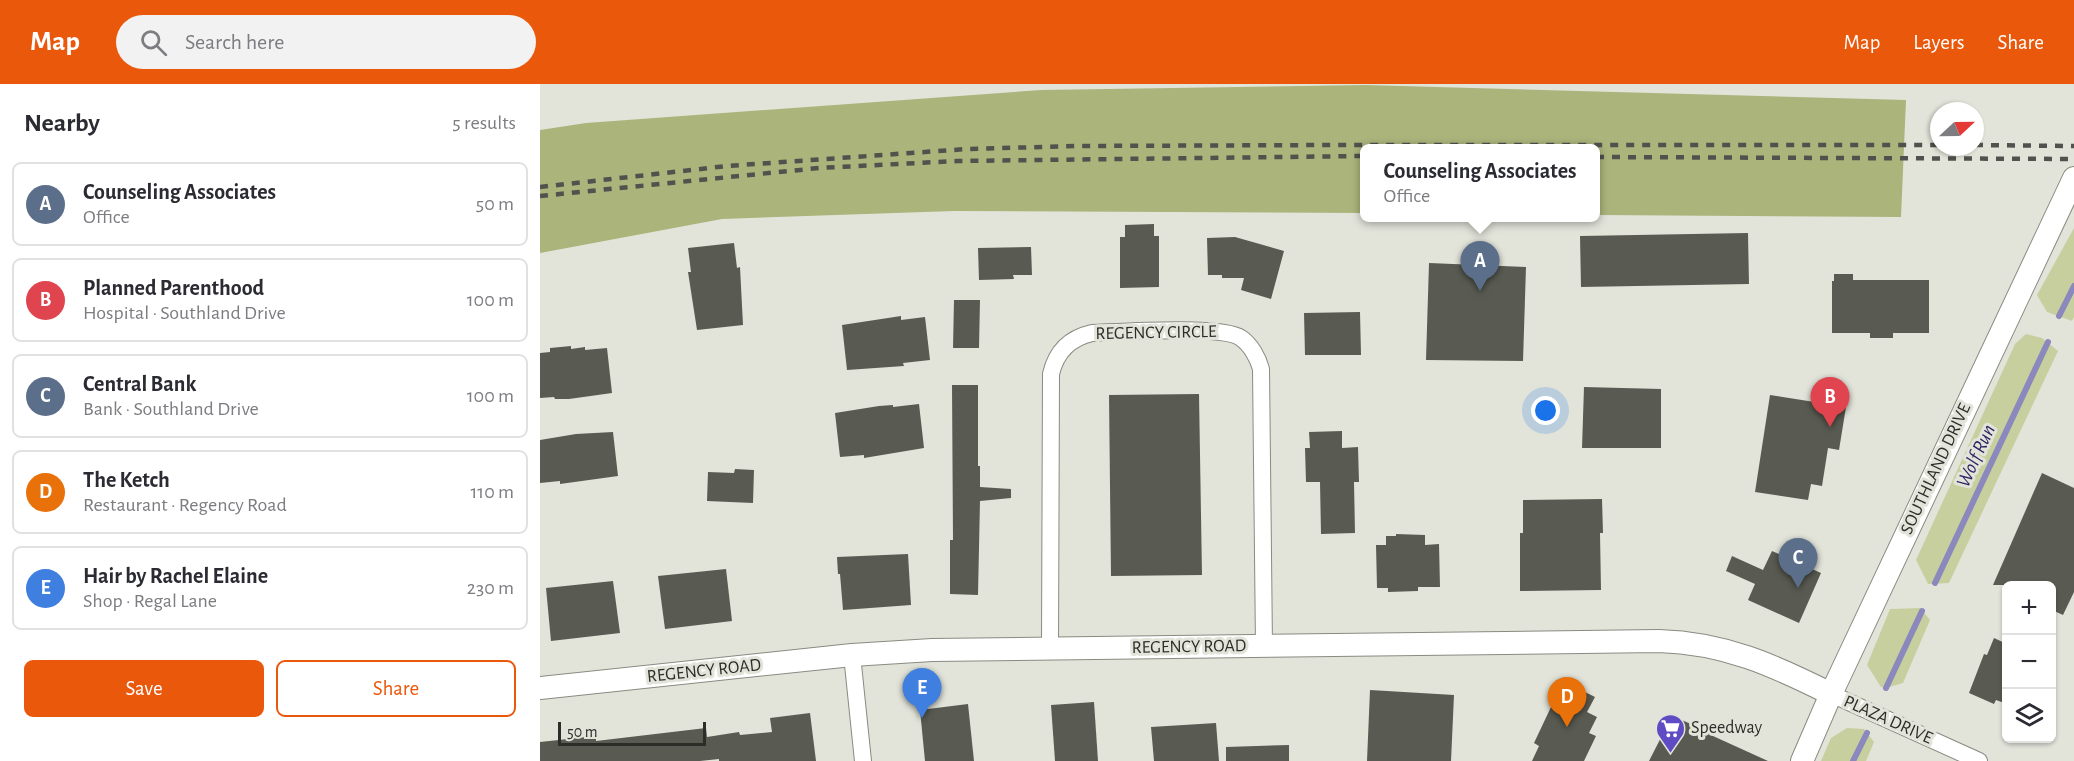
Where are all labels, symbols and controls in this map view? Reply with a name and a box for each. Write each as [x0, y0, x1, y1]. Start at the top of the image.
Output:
search box [116, 15, 536, 69]
icon: search [137, 26, 170, 59]
text: Map [30, 28, 80, 56]
text: Search here [185, 31, 284, 53]
text: Map [1844, 32, 1880, 53]
text: Layers [1913, 32, 1964, 53]
text: Share [1997, 32, 2044, 53]
north arrow [1930, 102, 1984, 156]
text: Nearby [24, 110, 100, 136]
text: 5 results [452, 113, 516, 133]
popup [1360, 144, 1600, 222]
text: Counseling Associates [1384, 160, 1577, 182]
text: Counseling Associates [83, 181, 276, 203]
text: Office [1384, 186, 1430, 206]
text: A [40, 194, 52, 214]
text: 50 m [476, 194, 514, 214]
text: Office [83, 207, 130, 227]
pin: A [1460, 242, 1500, 291]
text: Planned Parenthood [83, 277, 264, 299]
text: B [40, 290, 51, 310]
text: 100 m [467, 290, 514, 310]
text: Hospital · Southland Drive [83, 303, 286, 323]
street label: REGENCY CIRCLE [1095, 323, 1217, 343]
text: Central Bank [83, 373, 196, 395]
pin: B [1810, 378, 1850, 427]
text: C [40, 386, 51, 406]
text: 100 m [467, 386, 514, 406]
your location [1531, 396, 1560, 425]
text: Bank · Southland Drive [83, 399, 259, 419]
street label: SOUTHLAND DRIVE [1898, 401, 1974, 537]
water label: Wolf Run [1953, 422, 1999, 490]
text: The Ketch [83, 469, 170, 491]
text: D [39, 482, 52, 502]
text: 110 m [470, 482, 514, 502]
text: Restaurant · Regency Road [83, 495, 287, 515]
pin: C [1778, 538, 1818, 588]
text: Hair by Rachel Elaine [83, 565, 268, 587]
text: E [40, 578, 51, 598]
text: 230 m [467, 578, 514, 598]
map controls [2002, 581, 2056, 743]
button: + [2002, 581, 2056, 635]
text: Shop · Regal Lane [83, 591, 217, 611]
button: − [2002, 635, 2056, 689]
street label: REGENCY ROAD [1132, 637, 1246, 657]
street label: REGENCY ROAD [646, 656, 762, 686]
button: Save [24, 660, 264, 717]
button: Share [276, 660, 516, 717]
pin: E [902, 668, 941, 718]
pin: D [1548, 678, 1586, 727]
button: layers [2002, 689, 2056, 743]
street label: PLAZA DRIVE [1841, 692, 1935, 748]
supermarket icon: Speedway [1654, 712, 1686, 754]
scale bar [558, 719, 706, 746]
place label: Speedway [1691, 719, 1762, 737]
text: 50 m [567, 724, 598, 740]

